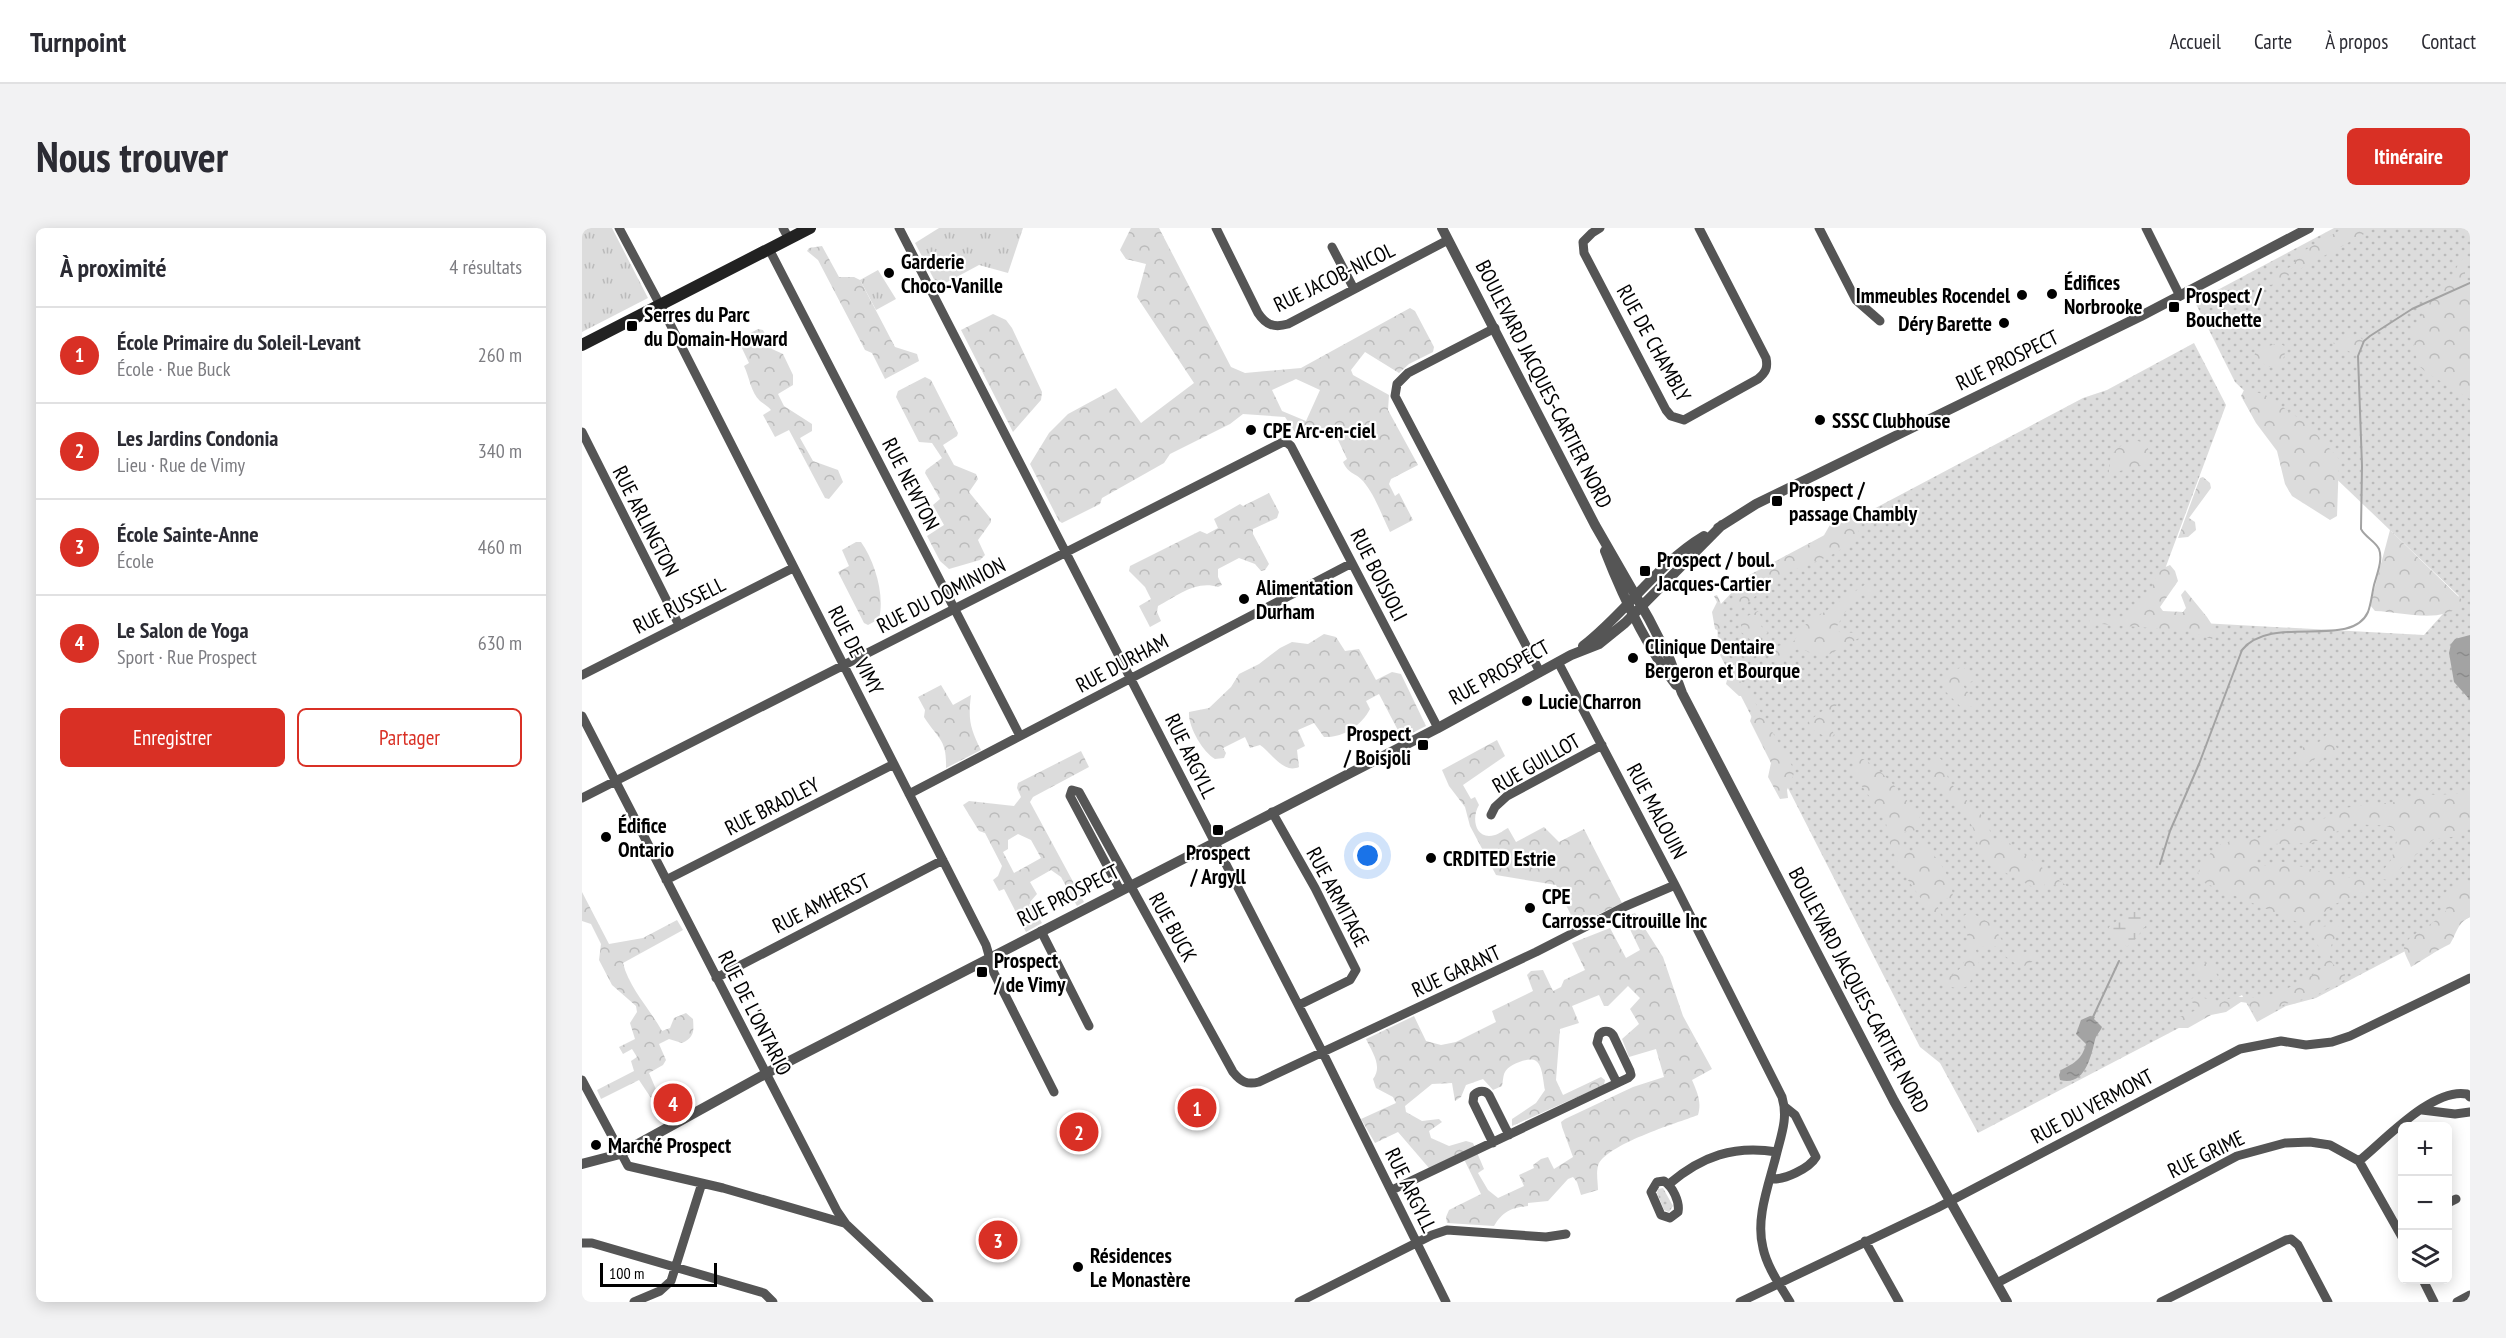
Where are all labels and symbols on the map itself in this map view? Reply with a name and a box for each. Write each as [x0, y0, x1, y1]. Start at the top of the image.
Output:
street label: RUE JACOB-NICOL [1269, 236, 1399, 318]
place label: Garderie Choco-Vanille [901, 248, 1003, 299]
street label: BOULEVARD JACQUES-CARTIER NORD [1470, 256, 1618, 512]
marker: Garderie Choco-Vanille [882, 266, 896, 280]
place label: Édifices Norbrooke [2064, 269, 2142, 320]
street label: RUE DE CHAMBLY [1611, 280, 1697, 407]
place label: Immeubles Rocendel [1856, 282, 2011, 309]
place label: Prospect / Bouchette [2186, 282, 2263, 333]
marker: Édifices Norbrooke [2045, 287, 2059, 301]
marker: Immeubles Rocendel [2015, 288, 2029, 302]
marker: Prospect / Bouchette [2167, 300, 2181, 314]
place label: Serres du Parc du Domain-Howard [644, 301, 788, 352]
place label: Déry Barette [1898, 310, 1992, 337]
marker: Déry Barette [1997, 316, 2011, 330]
marker: Serres du Parc du Domain-Howard [625, 319, 639, 333]
street label: RUE PROSPECT [1951, 323, 2063, 396]
place label: SSSC Clubhouse [1832, 407, 1950, 434]
marker: SSSC Clubhouse [1813, 413, 1827, 427]
place label: CPE Arc-en-ciel [1263, 417, 1377, 444]
marker: CPE Arc-en-ciel [1244, 423, 1258, 437]
street label: RUE NEWTON [876, 433, 946, 535]
street label: RUE ARLINGTON [607, 461, 685, 581]
place label: Prospect / passage Chambly [1789, 476, 1918, 527]
marker: Prospect / passage Chambly [1770, 494, 1784, 508]
street label: RUE BOISJOLI [1344, 524, 1414, 626]
place label: Prospect / boul. Jacques-Cartier [1656, 546, 1775, 597]
street label: RUE DU DOMINION [872, 551, 1010, 639]
marker: Prospect / boul. Jacques-Cartier [1638, 564, 1652, 578]
street label: RUE RUSSELL [628, 570, 730, 640]
place label: Alimentation Durham [1255, 574, 1353, 625]
marker: Alimentation Durham [1237, 592, 1251, 606]
street label: RUE DE VIMY [822, 601, 890, 699]
street label: RUE DURHAM [1071, 627, 1173, 699]
street label: RUE PROSPECT [1444, 633, 1555, 711]
place label: Clinique Dentaire Bergeron et Bourque [1645, 633, 1800, 684]
marker: Clinique Dentaire Bergeron et Bourque [1626, 651, 1640, 665]
place label: Lucie Charron [1539, 688, 1641, 715]
marker: Lucie Charron [1520, 694, 1534, 708]
street label: RUE ARGYLL [1159, 709, 1223, 803]
place label: Prospect / Boisjoli [1343, 720, 1411, 771]
street label: RUE GUILLOT [1487, 727, 1585, 799]
marker: Prospect / Boisjoli [1416, 738, 1430, 752]
street label: RUE MALOUIN [1621, 759, 1693, 863]
street label: RUE BRADLEY [720, 771, 824, 841]
place label: Édifice Ontario [618, 812, 674, 863]
marker: Prospect / Argyll [1211, 823, 1225, 837]
marker: Édifice Ontario [599, 830, 613, 844]
place label: Prospect / Argyll [1186, 839, 1250, 890]
your location [1353, 841, 1382, 870]
street label: RUE ARMITAGE [1300, 842, 1376, 952]
place label: CRDITED Estrie [1443, 845, 1556, 872]
marker: CRDITED Estrie [1424, 851, 1438, 865]
street label: RUE PROSPECT [1012, 858, 1124, 932]
street label: BOULEVARD JACQUES-CARTIER NORD [1783, 862, 1935, 1118]
street label: RUE AMHERST [768, 867, 875, 939]
place label: CPE Carrosse-Citrouille Inc [1542, 883, 1708, 934]
street label: RUE BUCK [1143, 888, 1203, 966]
marker: CPE Carrosse-Citrouille Inc [1523, 901, 1537, 915]
street label: RUE GARANT [1407, 938, 1505, 1003]
street label: RUE DE L'ONTARIO [712, 946, 798, 1080]
place label: Prospect / de Vimy [993, 947, 1066, 998]
marker: Prospect / de Vimy [975, 965, 989, 979]
street label: RUE DU VERMONT [2026, 1062, 2158, 1150]
pin: 4 [654, 1080, 692, 1126]
pin: 1 [1178, 1086, 1216, 1130]
pin: 2 [1060, 1110, 1098, 1154]
street label: RUE GRIME [2163, 1124, 2249, 1184]
place label: Marché Prospect [608, 1132, 731, 1159]
marker: Marché Prospect [589, 1138, 603, 1152]
street label: RUE ARGYLL [1379, 1143, 1443, 1237]
pin: 3 [978, 1218, 1018, 1262]
place label: Résidences Le Monastère [1090, 1242, 1191, 1293]
scale bar [600, 1260, 717, 1288]
marker: Résidences Le Monastère [1071, 1260, 1085, 1274]

